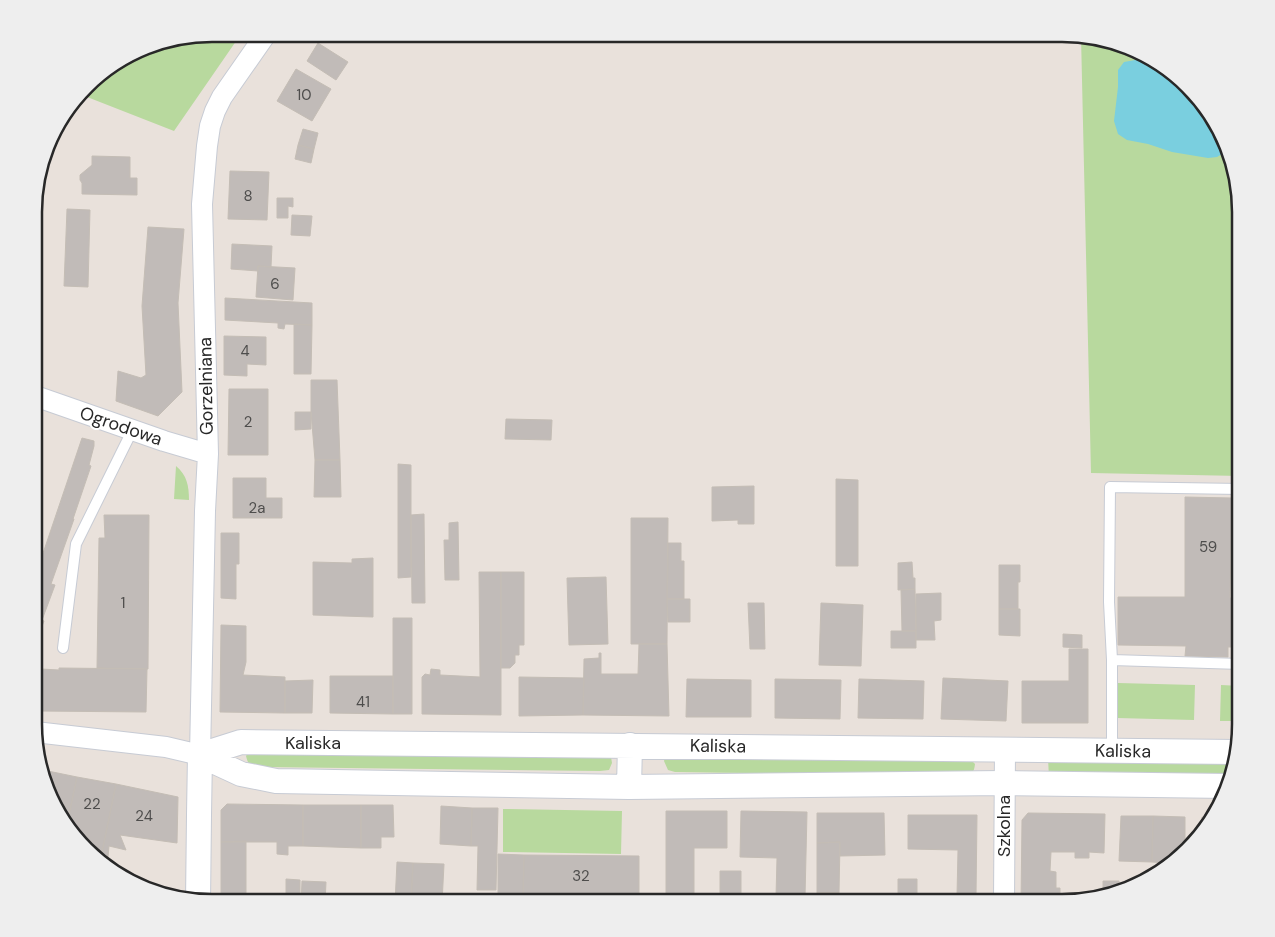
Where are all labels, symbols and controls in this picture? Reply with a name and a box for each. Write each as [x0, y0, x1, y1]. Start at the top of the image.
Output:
house number: 10 [297, 85, 311, 105]
house number: 8 [243, 186, 253, 206]
house number: 6 [270, 274, 280, 294]
street label: Gorzelniana [193, 337, 219, 435]
house number: 4 [240, 341, 250, 361]
street label: Ogrodowa [77, 401, 165, 451]
house number: 2 [244, 412, 252, 432]
house number: 2a [249, 498, 265, 518]
house number: 59 [1199, 537, 1217, 557]
house number: 1 [121, 593, 125, 613]
house number: 41 [356, 692, 370, 712]
street label: Kaliska [285, 731, 341, 755]
street label: Kaliska [690, 734, 746, 758]
street label: Kaliska [1095, 739, 1151, 763]
house number: 22 [83, 794, 101, 814]
street label: Szkolna [992, 795, 1016, 857]
house number: 24 [135, 806, 153, 826]
house number: 32 [572, 866, 590, 886]

